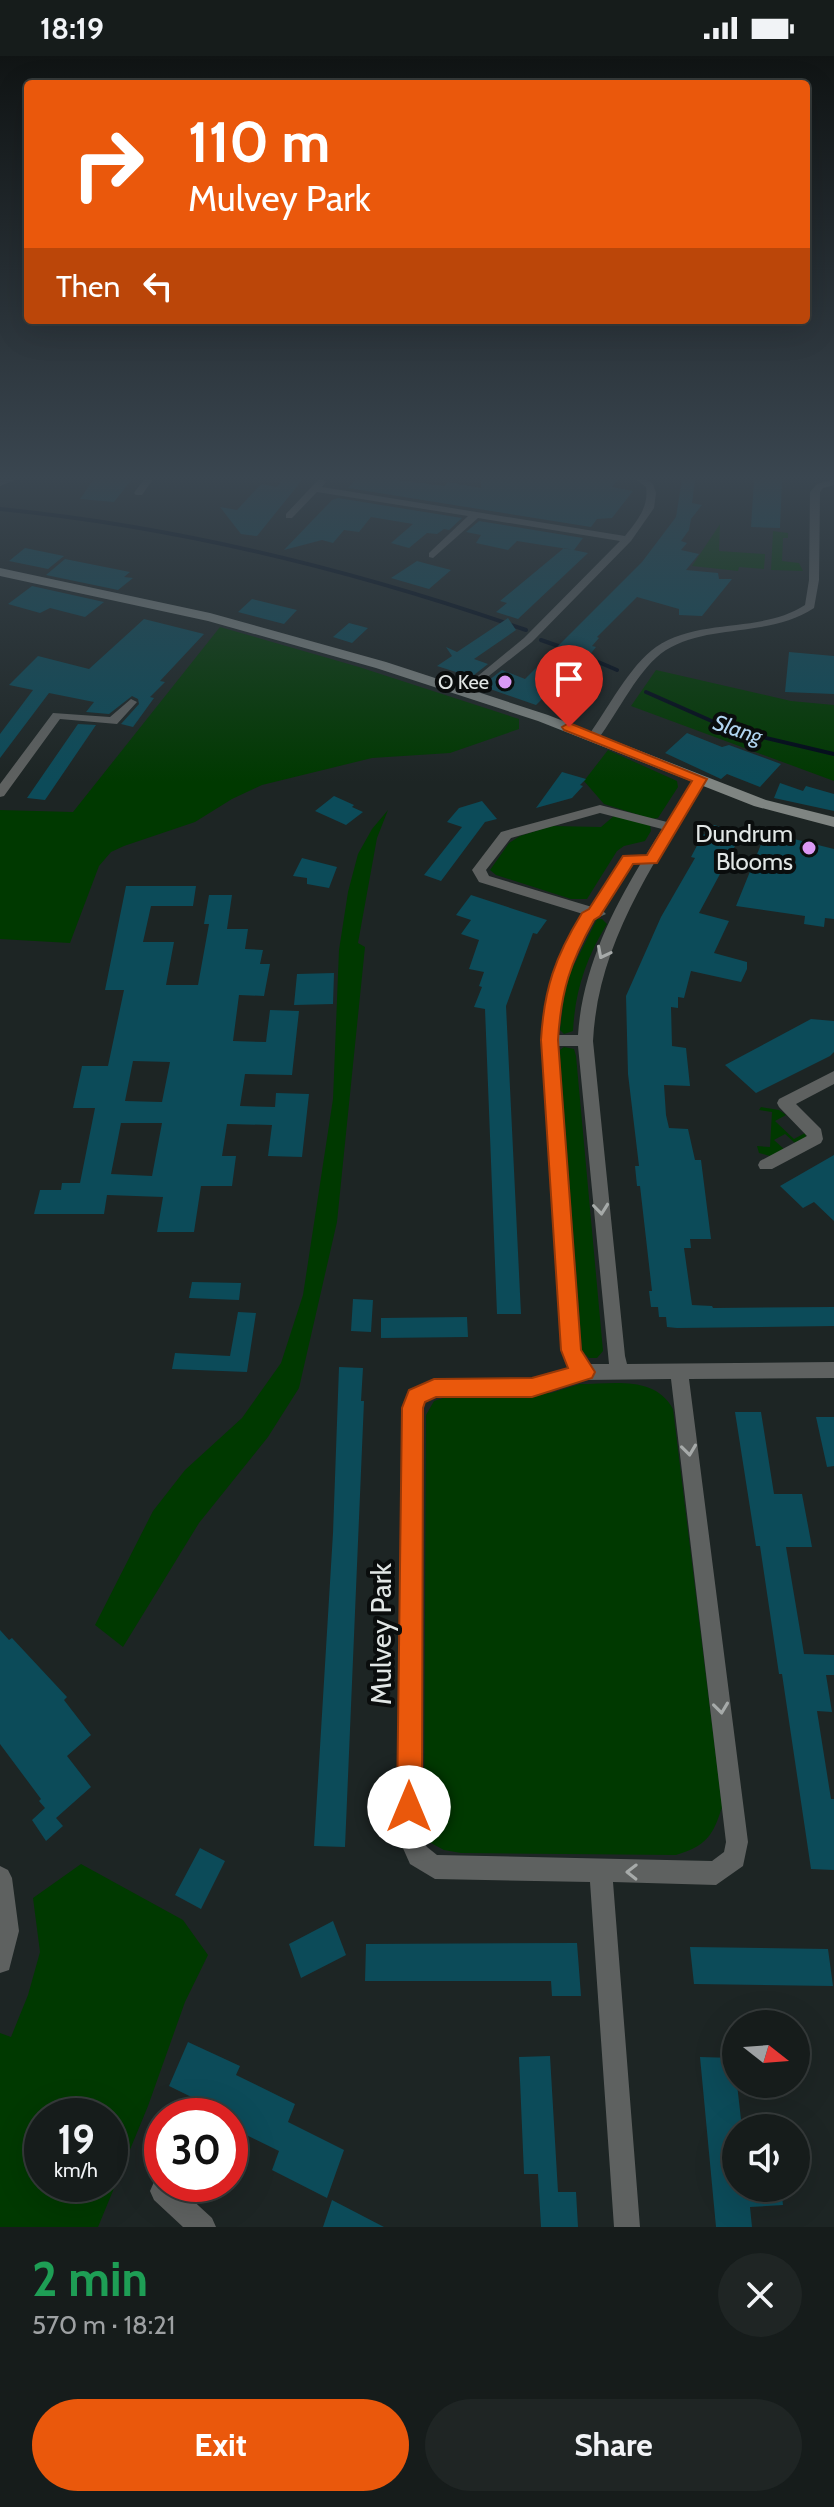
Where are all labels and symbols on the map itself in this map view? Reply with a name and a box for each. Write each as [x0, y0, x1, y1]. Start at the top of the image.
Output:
pin [535, 645, 603, 727]
place label: O Kee [438, 670, 489, 694]
marker: O Kee [496, 673, 514, 691]
water label: Slang [710, 709, 767, 750]
place label: Dundrum Blooms [695, 819, 793, 876]
marker: Dundrum Blooms [800, 839, 818, 857]
one-way arrow [597, 945, 612, 960]
one-way arrow [593, 1203, 610, 1216]
one-way arrow [680, 1444, 697, 1457]
street label: Mulvey Park [364, 1562, 398, 1705]
one-way arrow [712, 1702, 729, 1715]
position arrow [367, 1765, 451, 1849]
one-way arrow [625, 1863, 638, 1881]
north arrow [722, 2010, 810, 2098]
speed limit sign: 30 [144, 2098, 248, 2202]

